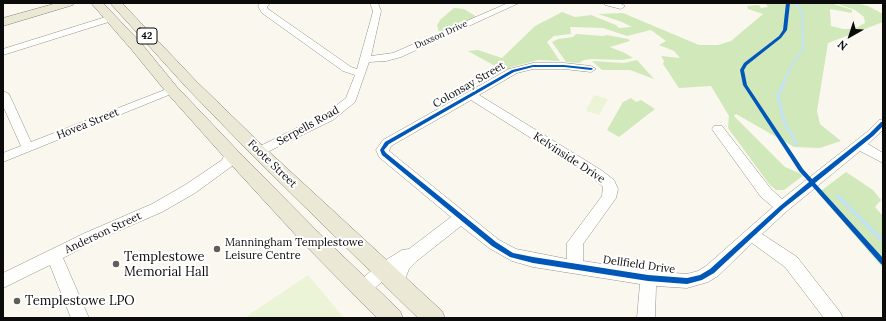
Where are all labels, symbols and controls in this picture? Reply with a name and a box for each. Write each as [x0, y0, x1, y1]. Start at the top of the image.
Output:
north arrow [830, 16, 870, 56]
street label: Duxson Drive [413, 19, 469, 51]
road number: 42 [137, 28, 157, 44]
text: N [835, 37, 850, 53]
street label: Colonsay Street [431, 59, 507, 111]
street label: Serpells Road [275, 104, 341, 148]
street label: Hovea Street [55, 106, 121, 142]
street label: Kelvinside Drive [531, 130, 607, 186]
street label: Foote Street [245, 137, 299, 191]
street label: Anderson Street [63, 209, 143, 257]
place label: Manningham Templestowe Leisure Centre [225, 236, 363, 262]
marker: Manningham Templestowe Leisure Centre [212, 244, 222, 254]
place label: Templestowe Memorial Hall [124, 249, 209, 280]
street label: Dellfield Drive [602, 253, 676, 277]
marker: Templestowe Memorial Hall [111, 259, 121, 269]
place label: Templestowe LPO [25, 293, 135, 309]
marker: Templestowe LPO [12, 296, 22, 306]

